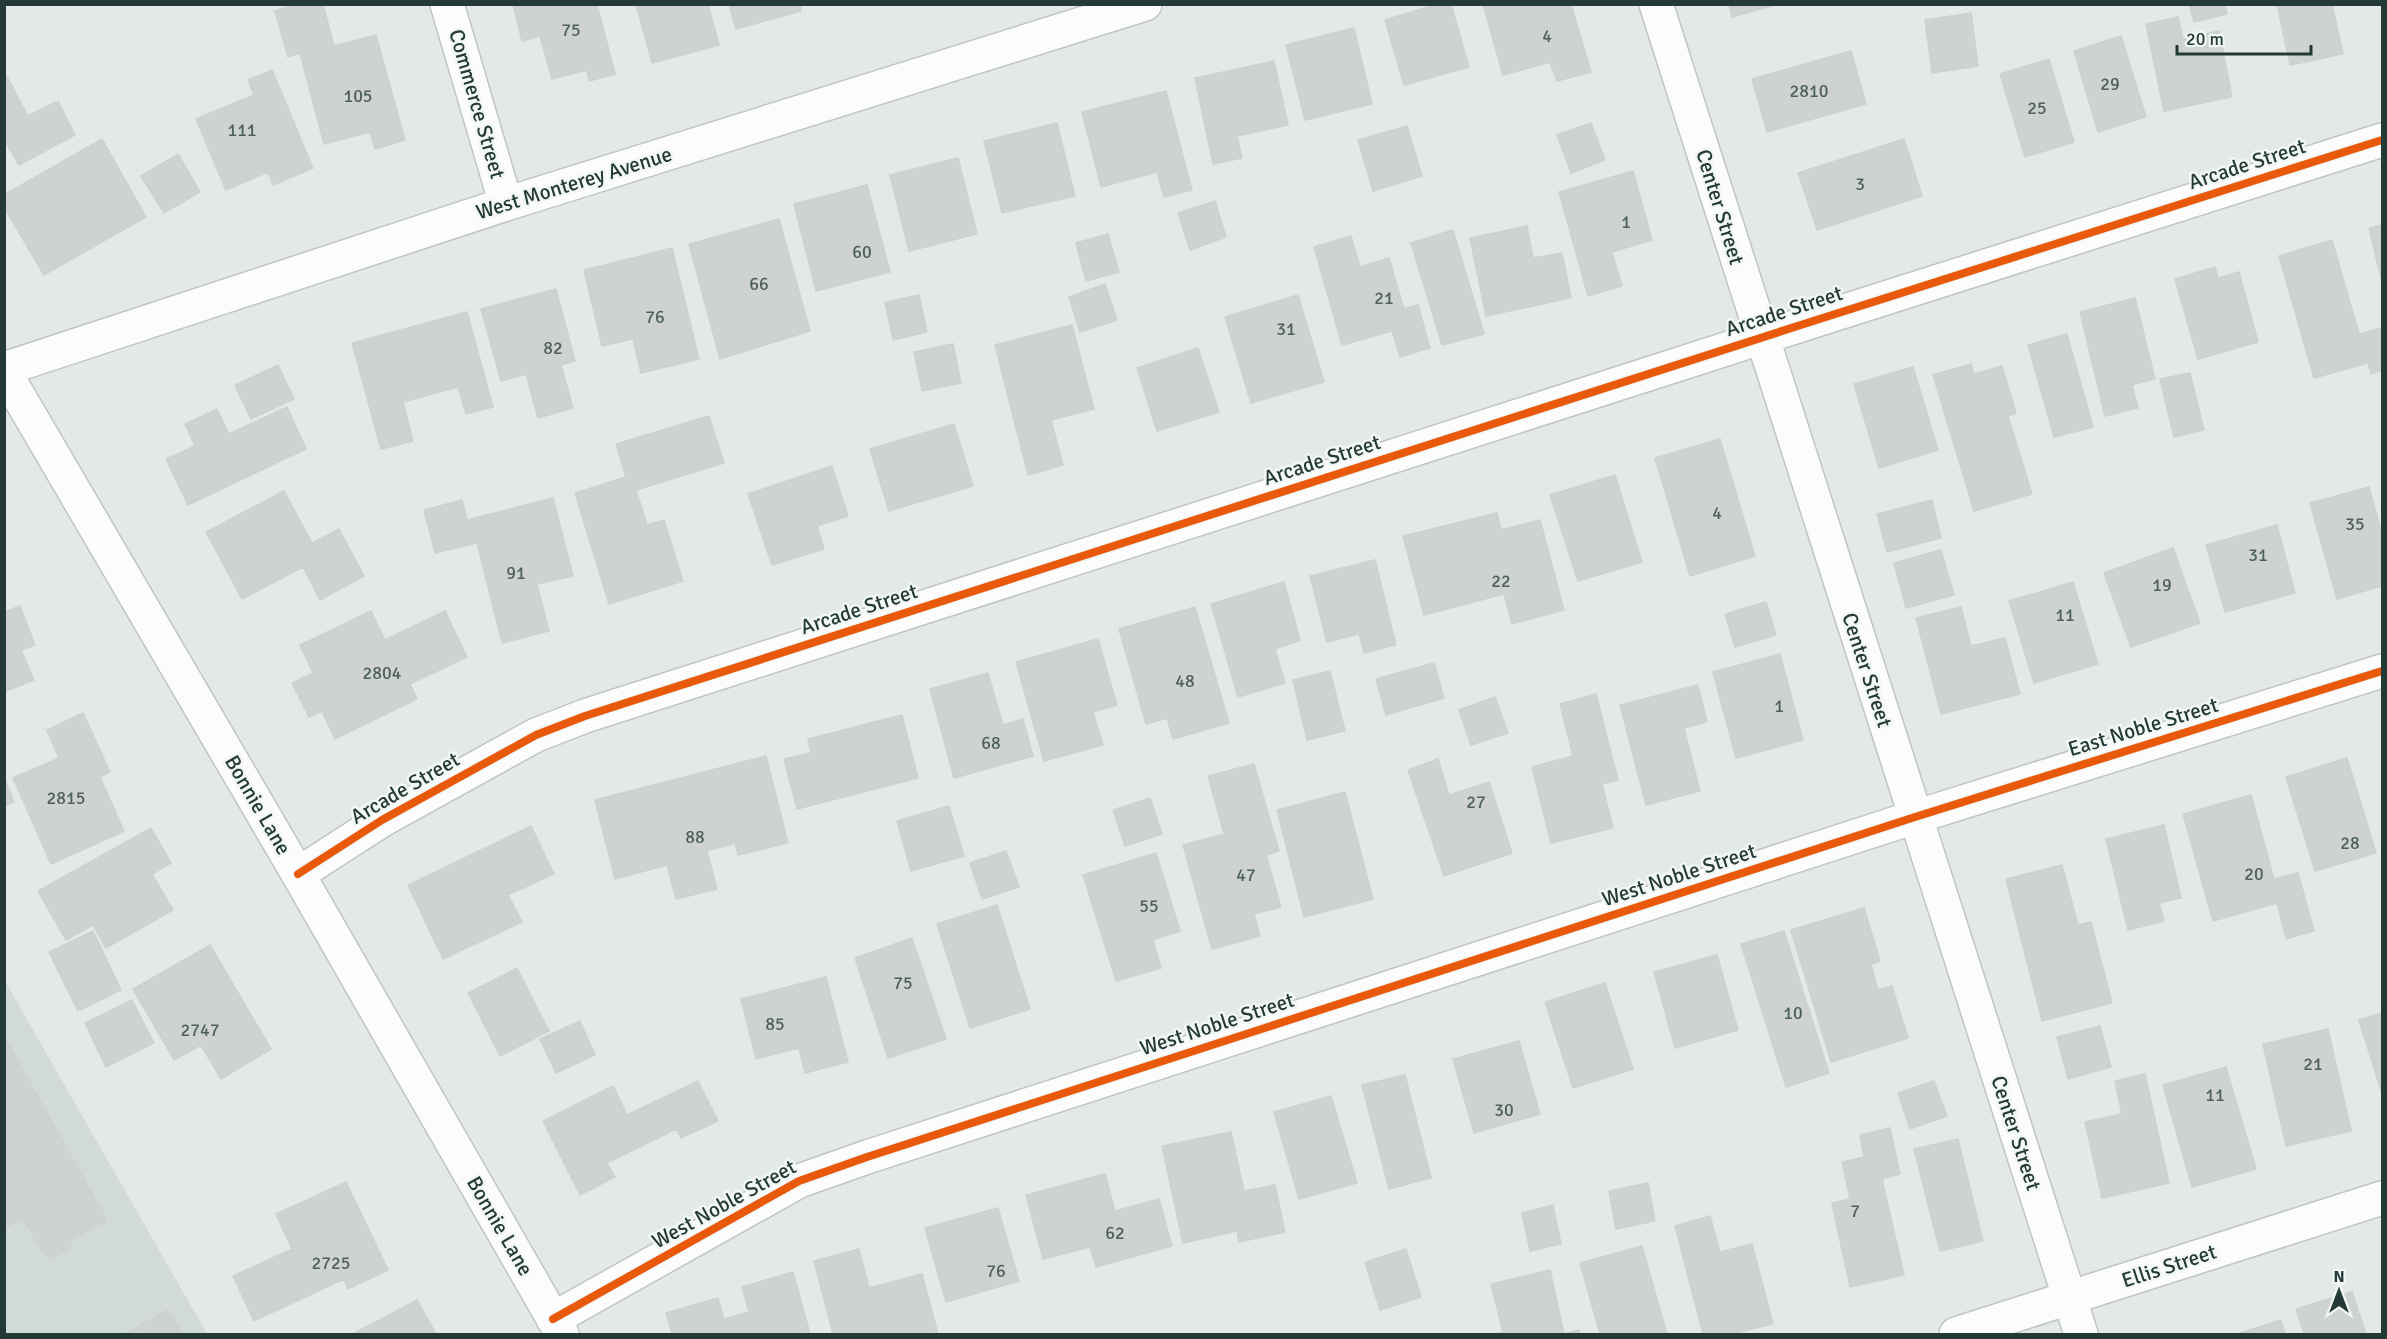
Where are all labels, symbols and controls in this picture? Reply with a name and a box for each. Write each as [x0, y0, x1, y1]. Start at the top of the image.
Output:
scale bar [2177, 18, 2310, 56]
house number: 75 [561, 19, 581, 41]
house number: 4 [1542, 25, 1552, 47]
street label: Commerce Street [443, 26, 511, 182]
text: 20 m [2186, 28, 2224, 50]
house number: 29 [2100, 73, 2120, 95]
house number: 2810 [1790, 80, 1828, 102]
house number: 105 [343, 85, 373, 107]
house number: 25 [2027, 97, 2047, 119]
house number: 111 [227, 119, 257, 141]
street label: Arcade Street [2185, 133, 2309, 195]
street label: West Monterey Avenue [473, 141, 675, 225]
street label: Center Street [1690, 146, 1750, 268]
house number: 3 [1855, 173, 1865, 195]
house number: 1 [1621, 211, 1631, 233]
house number: 60 [852, 241, 872, 263]
house number: 66 [749, 273, 769, 295]
street label: Arcade Street [1722, 280, 1846, 342]
house number: 21 [1374, 287, 1394, 309]
house number: 76 [645, 306, 665, 328]
house number: 31 [1276, 318, 1296, 340]
house number: 82 [543, 337, 563, 359]
street label: Arcade Street [1260, 429, 1384, 491]
house number: 4 [1712, 502, 1722, 524]
house number: 35 [2345, 513, 2365, 535]
house number: 31 [2248, 544, 2268, 566]
house number: 91 [506, 562, 526, 584]
house number: 22 [1491, 570, 1511, 592]
house number: 19 [2152, 574, 2172, 596]
street label: Arcade Street [797, 578, 921, 640]
house number: 11 [2055, 604, 2075, 626]
street label: Center Street [1836, 609, 1898, 731]
house number: 2804 [363, 662, 402, 684]
house number: 48 [1175, 670, 1195, 692]
street label: East Noble Street [2065, 692, 2221, 762]
house number: 1 [1774, 695, 1784, 717]
house number: 68 [981, 732, 1001, 754]
street label: Arcade Street [346, 746, 464, 830]
street label: Bonnie Lane [219, 751, 297, 859]
house number: 2815 [47, 787, 85, 809]
house number: 27 [1466, 791, 1486, 813]
house number: 88 [685, 826, 705, 848]
house number: 28 [2340, 832, 2360, 854]
street label: West Noble Street [1599, 838, 1759, 912]
house number: 20 [2244, 863, 2264, 885]
house number: 47 [1236, 864, 1256, 886]
house number: 55 [1139, 895, 1159, 917]
house number: 75 [893, 972, 913, 994]
street label: West Noble Street [1137, 987, 1297, 1061]
house number: 10 [1783, 1002, 1803, 1024]
house number: 85 [765, 1013, 785, 1035]
house number: 2747 [181, 1019, 219, 1041]
house number: 21 [2303, 1053, 2323, 1075]
street label: Center Street [1985, 1072, 2047, 1194]
house number: 11 [2205, 1084, 2225, 1106]
house number: 30 [1494, 1099, 1514, 1121]
street label: West Noble Street [647, 1154, 801, 1254]
street label: Bonnie Lane [461, 1172, 539, 1280]
house number: 7 [1850, 1200, 1860, 1222]
house number: 62 [1105, 1222, 1125, 1244]
street label: Ellis Street [2118, 1238, 2220, 1294]
house number: 2725 [312, 1252, 350, 1274]
house number: 76 [986, 1260, 1006, 1282]
north arrow [2309, 1261, 2369, 1321]
text: N [2333, 1267, 2345, 1287]

